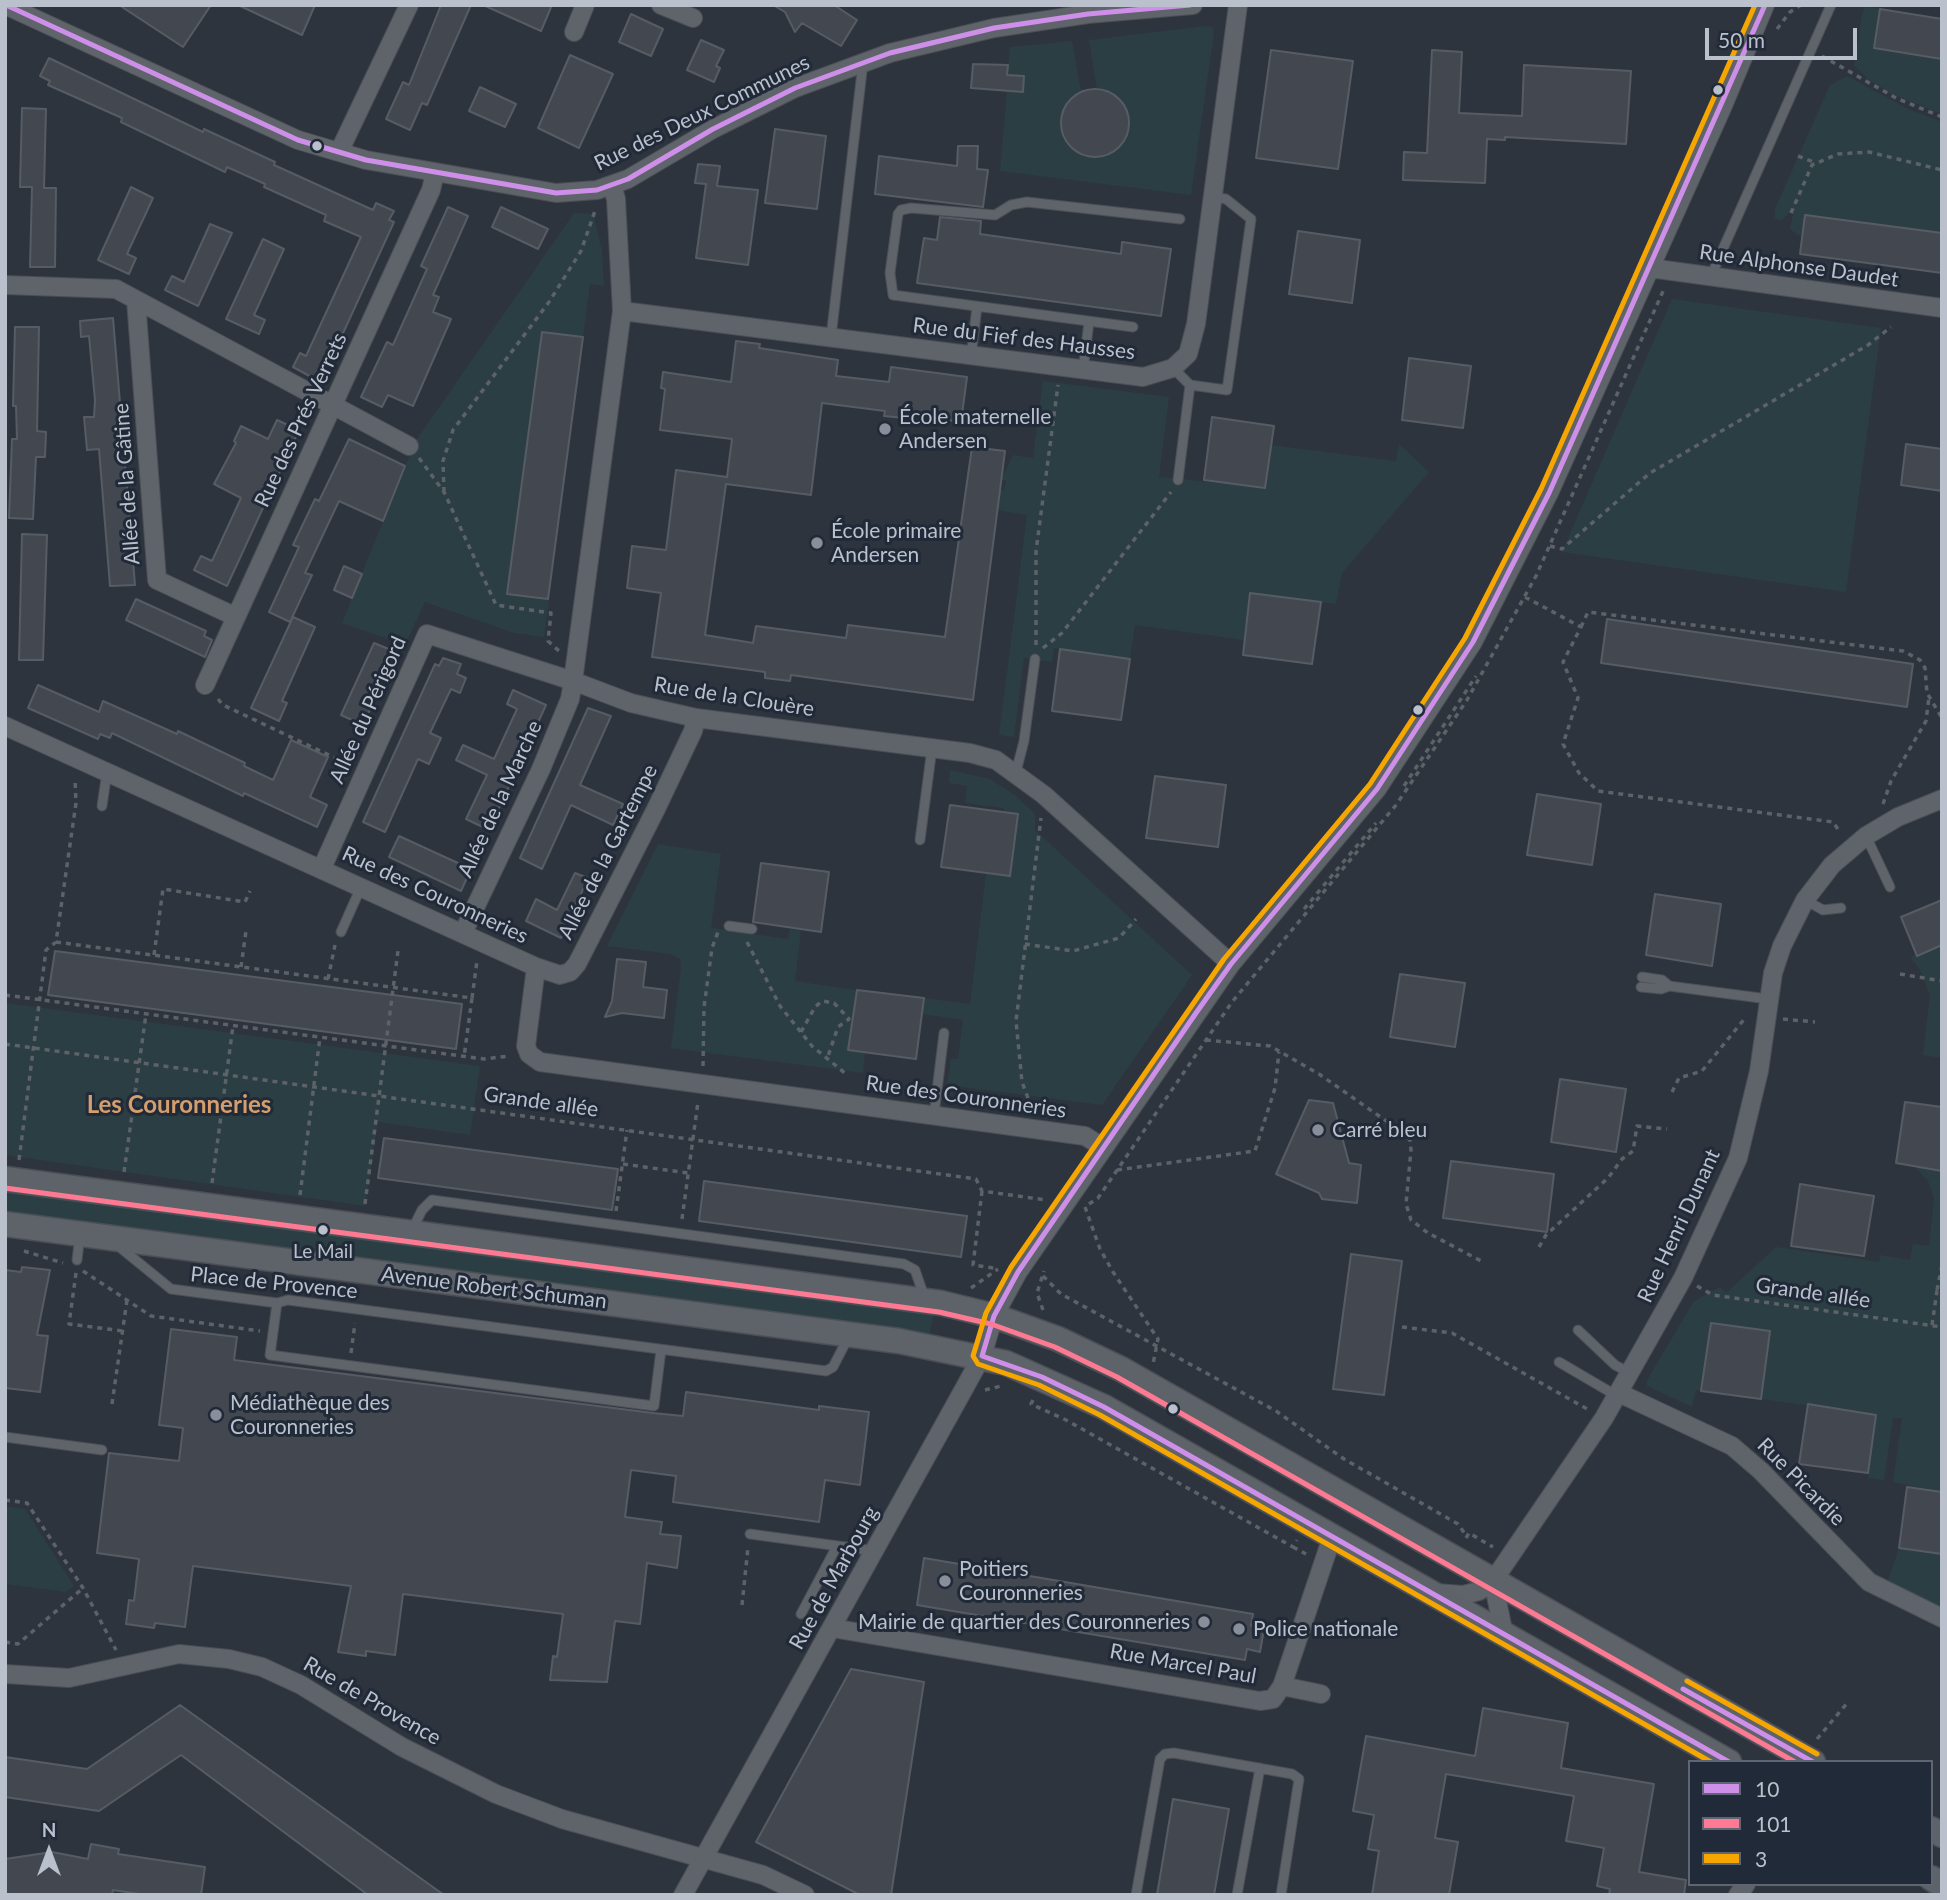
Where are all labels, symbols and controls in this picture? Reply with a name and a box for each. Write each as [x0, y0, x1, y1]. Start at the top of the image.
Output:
scale bar [1709, 14, 1861, 58]
text: 50 m [1718, 27, 1765, 52]
street label: Rue des Deux Communes [590, 50, 814, 176]
unlabelled marker [1711, 83, 1725, 97]
unlabelled marker [310, 139, 324, 153]
street label: Rue Alphonse Daudet [1698, 240, 1900, 292]
street label: Rue du Fief des Hausses [911, 313, 1137, 365]
street label: Rue des Prés Verrets [250, 329, 352, 511]
street label: Allée de la Gâtine [109, 402, 145, 566]
place label: École maternelle Andersen [899, 404, 1051, 454]
marker: École maternelle Andersen [877, 421, 893, 437]
place label: École primaire Andersen [831, 518, 961, 568]
marker: École primaire Andersen [809, 535, 825, 551]
street label: Allée du Périgord [324, 633, 412, 787]
street label: Rue de la Clouère [652, 672, 816, 722]
unlabelled marker [1411, 703, 1425, 717]
street label: Allée de la Marche [453, 717, 547, 881]
street label: Allée de la Gartempe [553, 760, 663, 944]
street label: Rue des Couronneries [338, 841, 532, 949]
street label: Rue des Couronneries [864, 1070, 1068, 1124]
street label: Grande allée [482, 1081, 600, 1123]
district label: Les Couronneries [87, 1091, 271, 1119]
place label: Carré bleu [1332, 1117, 1427, 1143]
marker: Carré bleu [1310, 1122, 1326, 1138]
street label: Rue Henri Dunant [1632, 1145, 1726, 1307]
marker: Le Mail [316, 1223, 330, 1237]
place label: Le Mail [293, 1241, 353, 1263]
street label: Place de Provence [189, 1262, 359, 1304]
street label: Avenue Robert Schuman [380, 1262, 608, 1314]
street label: Grande allée [1754, 1272, 1872, 1314]
place label: Médiathèque des Couronneries [230, 1390, 390, 1440]
unlabelled marker [1166, 1402, 1180, 1416]
marker: Médiathèque des Couronneries [208, 1407, 224, 1423]
street label: Rue Picardie [1752, 1433, 1850, 1531]
street label: Rue de Marbourg [784, 1502, 884, 1654]
place label: Poitiers Couronneries [959, 1556, 1083, 1606]
marker: Poitiers Couronneries [937, 1573, 953, 1589]
place label: Mairie de quartier des Couronneries [858, 1609, 1190, 1635]
marker: Mairie de quartier des Couronneries [1196, 1614, 1212, 1630]
place label: Police nationale [1253, 1616, 1398, 1642]
marker: Police nationale [1231, 1621, 1247, 1637]
street label: Rue Marcel Paul [1108, 1639, 1258, 1689]
street label: Rue de Provence [299, 1651, 445, 1751]
legend [1688, 1760, 1933, 1886]
text: 10 [1755, 1776, 1779, 1801]
text: 101 [1755, 1811, 1792, 1836]
north arrow [14, 1816, 84, 1886]
text: N [42, 1818, 56, 1841]
text: 3 [1755, 1846, 1767, 1871]

